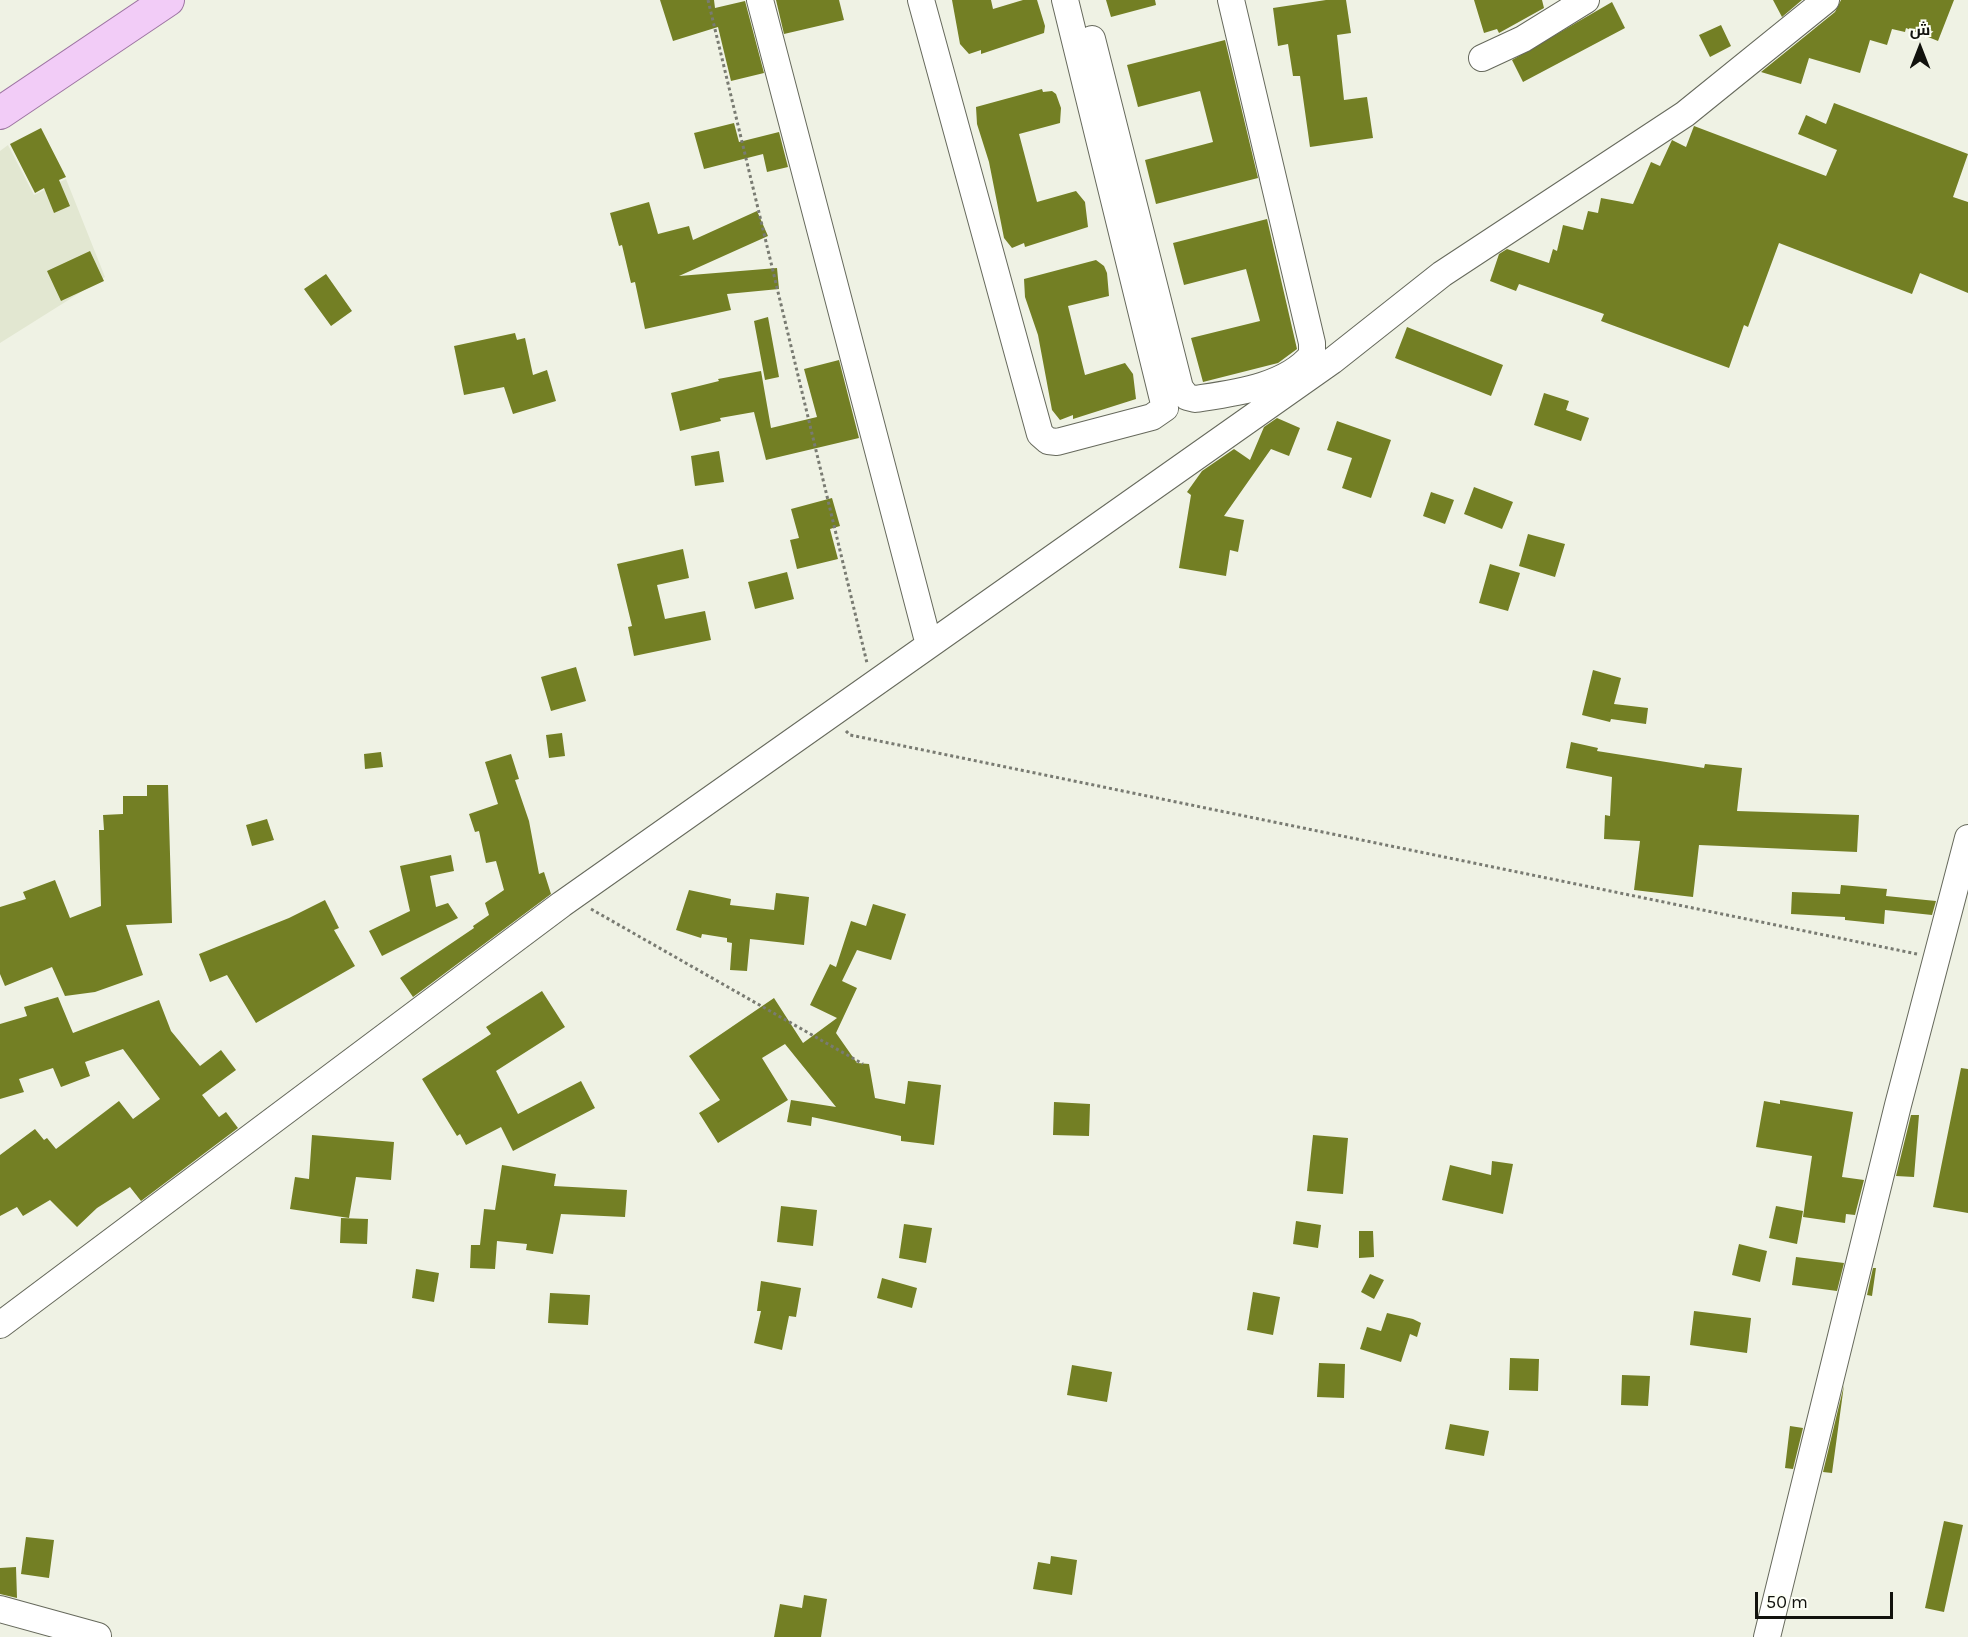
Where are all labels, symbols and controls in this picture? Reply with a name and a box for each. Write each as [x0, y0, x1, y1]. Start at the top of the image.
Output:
north arrow [1890, 18, 1950, 78]
text: ش [1910, 20, 1930, 39]
scale bar [1758, 1580, 1896, 1618]
text: 50 m [1766, 1591, 1808, 1613]

